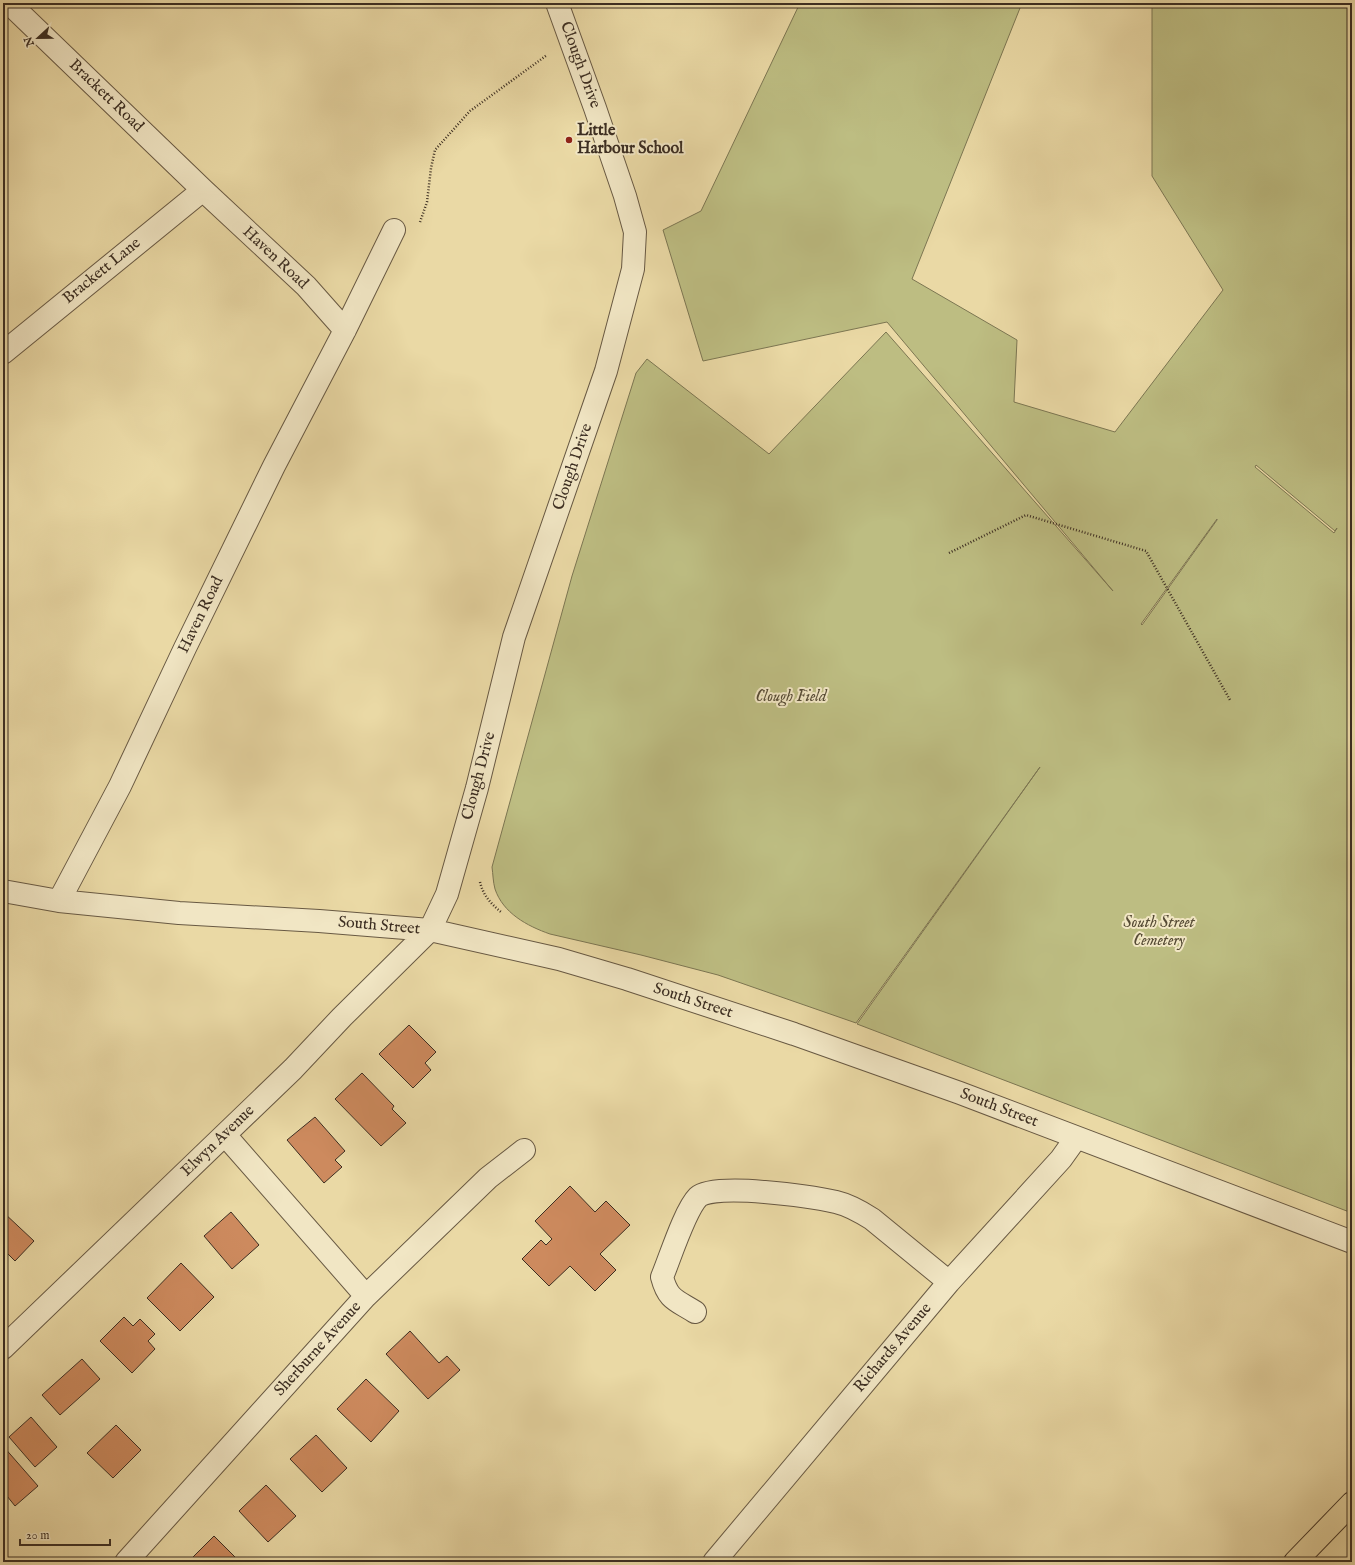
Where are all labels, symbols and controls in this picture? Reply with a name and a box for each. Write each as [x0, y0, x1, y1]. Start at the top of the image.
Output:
north arrow [18, 18, 58, 58]
street label: Clough Drive [555, 19, 605, 111]
text: N [21, 34, 38, 49]
street label: Brackett Road [64, 55, 148, 137]
place label: Little Harbour School [577, 121, 684, 159]
marker: Little Harbour School [564, 135, 574, 145]
street label: Haven Road [238, 222, 313, 294]
street label: Brackett Lane [59, 233, 145, 309]
street label: Clough Drive [549, 421, 597, 513]
street label: Haven Road [174, 573, 228, 657]
park label: Clough Field [755, 687, 828, 707]
street label: Clough Drive [458, 730, 500, 822]
street label: South Street [337, 912, 421, 940]
park label: South Street Cemetery [1123, 913, 1196, 951]
street label: South Street [651, 979, 736, 1023]
street label: South Street [957, 1084, 1041, 1132]
street label: Elwyn Avenue [177, 1101, 259, 1181]
street label: Sherburne Avenue [270, 1297, 366, 1401]
street label: Richards Avenue [850, 1299, 936, 1397]
scale bar [20, 1521, 110, 1547]
text: 20 m [26, 1528, 49, 1543]

